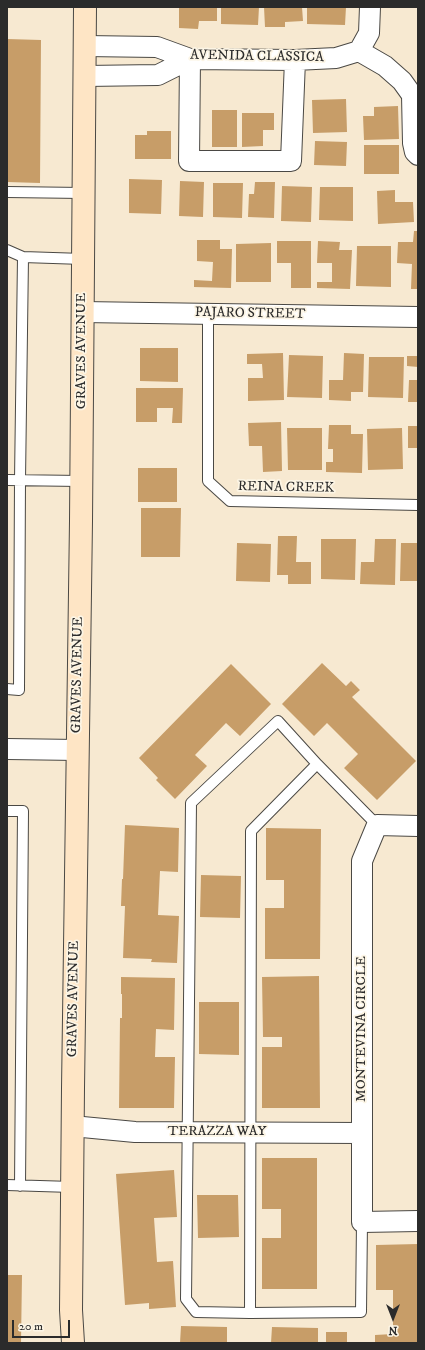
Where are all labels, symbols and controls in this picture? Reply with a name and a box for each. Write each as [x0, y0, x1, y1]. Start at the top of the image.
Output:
street label: AVENIDA CLASSICA [190, 47, 324, 67]
street label: GRAVES AVENUE [74, 293, 90, 409]
street label: PAJARO STREET [195, 305, 305, 323]
street label: REINA CREEK [238, 479, 334, 497]
street label: GRAVES AVENUE [69, 617, 87, 733]
street label: GRAVES AVENUE [65, 941, 83, 1057]
street label: MONTEVINA CIRCLE [354, 956, 370, 1102]
street label: TERAZZA WAY [168, 1124, 266, 1140]
north arrow [373, 1298, 413, 1338]
scale bar [14, 1312, 72, 1338]
text: 20 m [19, 1319, 43, 1334]
text: N [388, 1323, 398, 1337]

